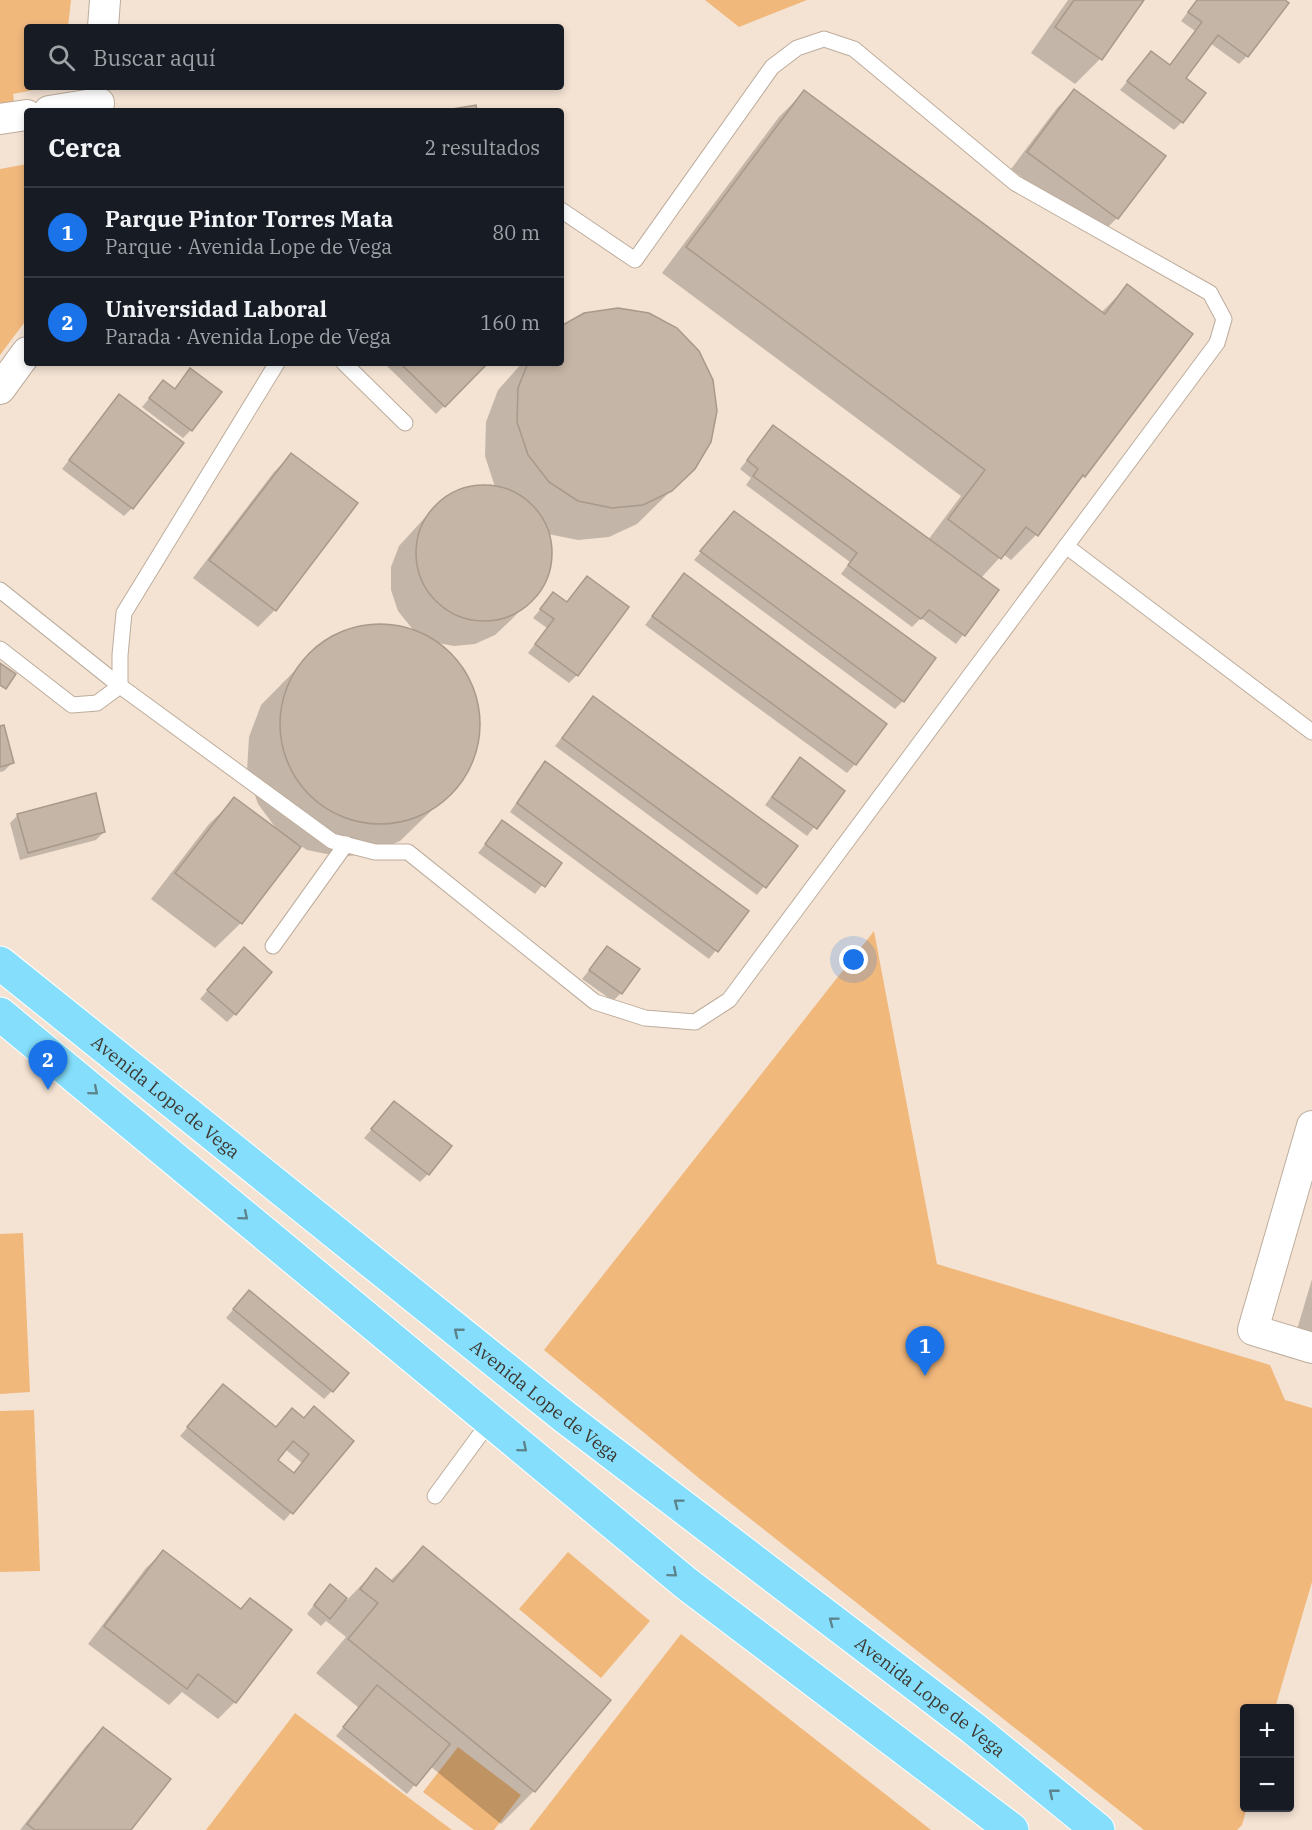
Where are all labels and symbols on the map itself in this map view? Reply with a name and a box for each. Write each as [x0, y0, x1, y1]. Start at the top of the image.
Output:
your location [839, 945, 868, 974]
street label: Avenida Lope de Vega [87, 1030, 245, 1163]
pin: 2 [28, 1040, 68, 1090]
one-way arrow [87, 1084, 98, 1095]
one-way arrow [237, 1209, 248, 1220]
pin: 1 [906, 1326, 944, 1376]
one-way arrow [454, 1328, 465, 1339]
street label: Avenida Lope de Vega [466, 1334, 625, 1466]
one-way arrow [516, 1441, 527, 1452]
one-way arrow [673, 1500, 684, 1511]
one-way arrow [666, 1565, 677, 1576]
one-way arrow [829, 1618, 840, 1629]
street label: Avenida Lope de Vega [851, 1631, 1011, 1762]
one-way arrow [1049, 1789, 1060, 1800]

